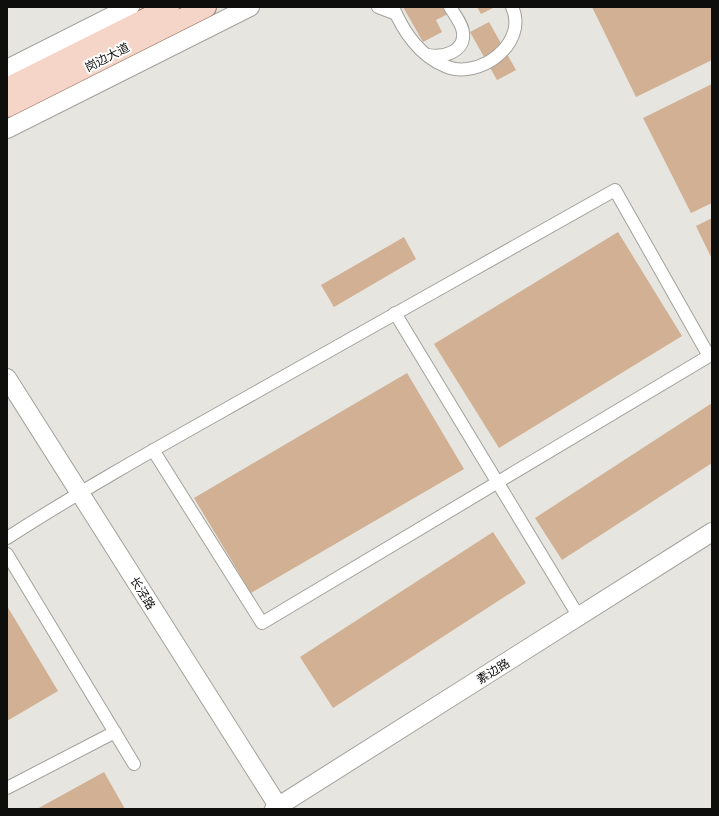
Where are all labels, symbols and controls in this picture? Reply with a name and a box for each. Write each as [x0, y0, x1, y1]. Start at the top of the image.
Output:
street label: 岗边大道 [82, 39, 132, 75]
street label: 长泾路 [127, 574, 159, 612]
street label: 素边路 [474, 655, 512, 687]

